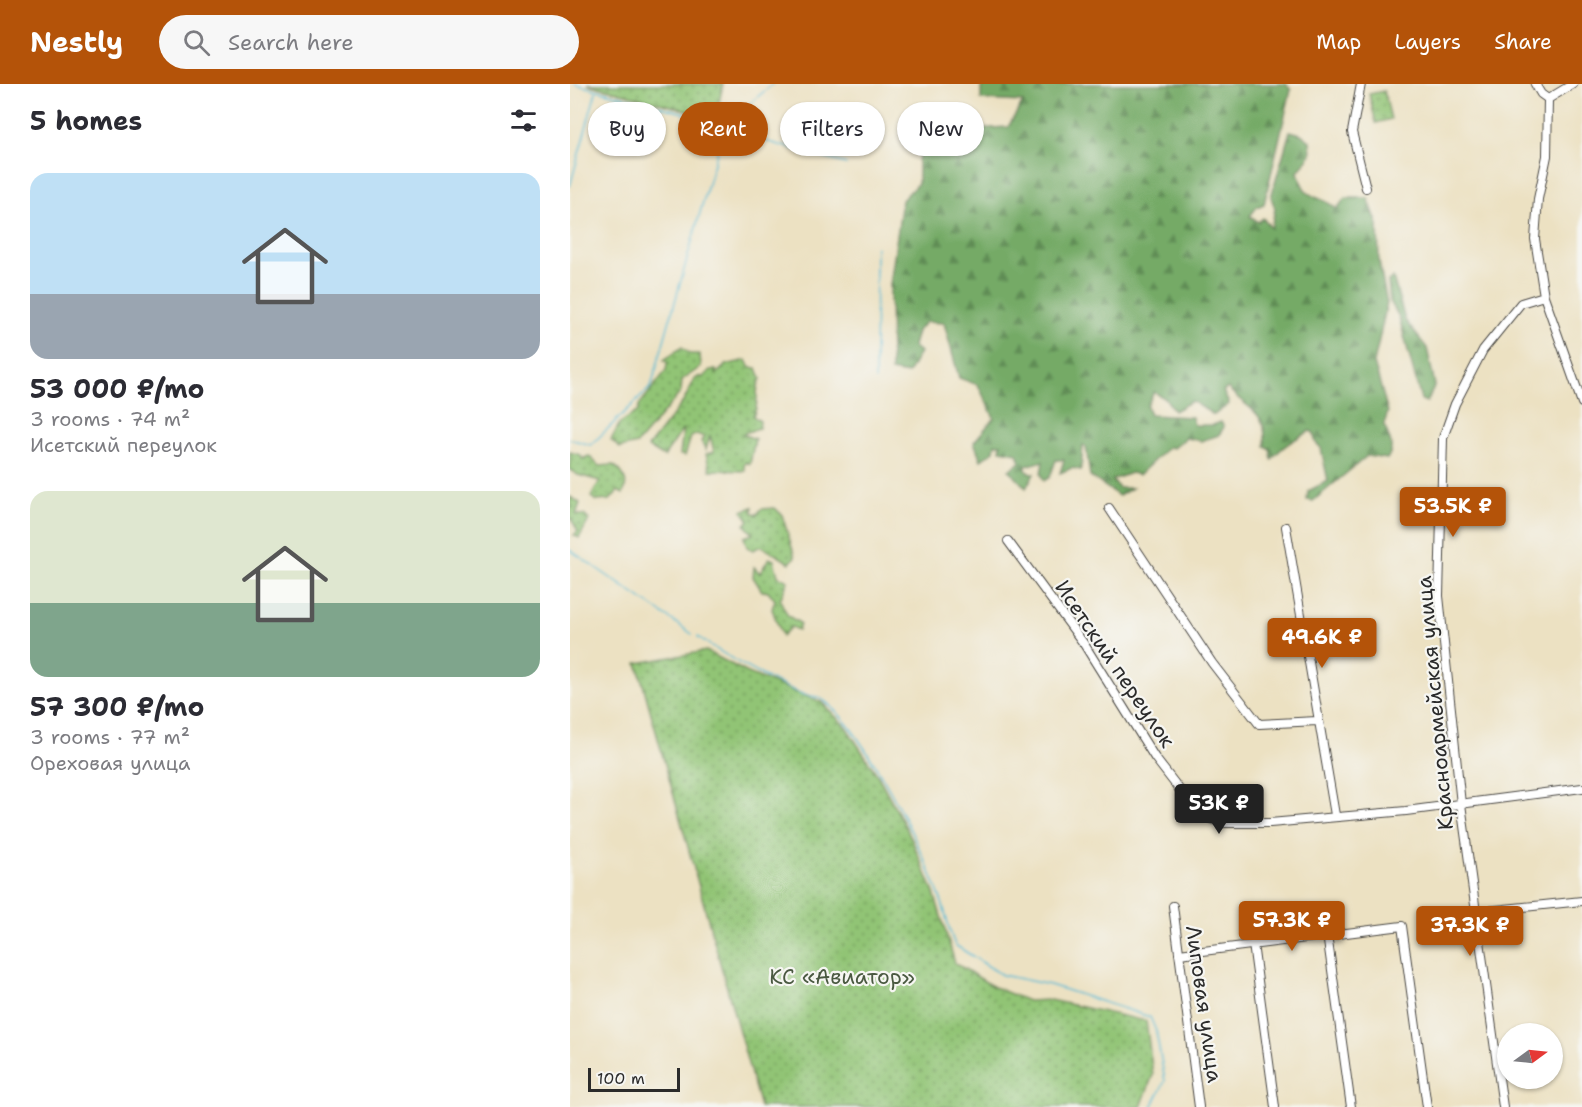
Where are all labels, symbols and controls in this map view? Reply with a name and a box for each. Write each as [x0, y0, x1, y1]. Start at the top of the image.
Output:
search box [159, 15, 579, 69]
text: Nestly [30, 23, 123, 61]
icon: search [180, 26, 213, 59]
text: Search here [228, 28, 354, 57]
text: Map [1316, 28, 1361, 56]
text: Layers [1394, 28, 1461, 56]
text: Share [1494, 28, 1552, 56]
chip: Buy [588, 102, 666, 156]
chip: Rent [678, 102, 768, 156]
chip: Filters [780, 102, 885, 156]
chip: New [897, 102, 984, 156]
text: 5 homes [30, 103, 142, 138]
icon: filters [507, 104, 540, 137]
icon: home [231, 212, 339, 320]
text: 53 000 ₽/mo [30, 371, 204, 406]
text: 3 rooms · 74 m² [30, 406, 190, 432]
text: Исетский переулок [30, 432, 217, 458]
pin: 53.5K ₽ [1398, 487, 1508, 538]
text: 53.5K ₽ [1414, 493, 1492, 519]
icon: home [231, 530, 339, 638]
street label: Исетский переулок [1048, 575, 1182, 753]
street label: Красноармейская улица [1410, 575, 1460, 831]
pin: 49.6K ₽ [1267, 618, 1377, 669]
text: 49.6K ₽ [1281, 624, 1363, 650]
text: 57 300 ₽/mo [30, 689, 204, 724]
text: 3 rooms · 77 m² [30, 724, 190, 750]
text: Ореховая улица [30, 750, 190, 776]
pin: 53K ₽ [1177, 784, 1261, 835]
text: 53K ₽ [1189, 790, 1249, 816]
pin: 57.3K ₽ [1237, 901, 1347, 952]
pin: 37.3K ₽ [1415, 906, 1525, 957]
text: 57.3K ₽ [1253, 907, 1331, 933]
text: 37.3K ₽ [1430, 912, 1510, 938]
street label: Липовая улица [1179, 924, 1229, 1084]
park label: КС «Авиатор» [769, 963, 915, 991]
north arrow [1497, 1023, 1563, 1089]
map controls [1497, 1023, 1563, 1089]
scale bar [588, 1065, 680, 1092]
text: 100 m [597, 1068, 645, 1089]

